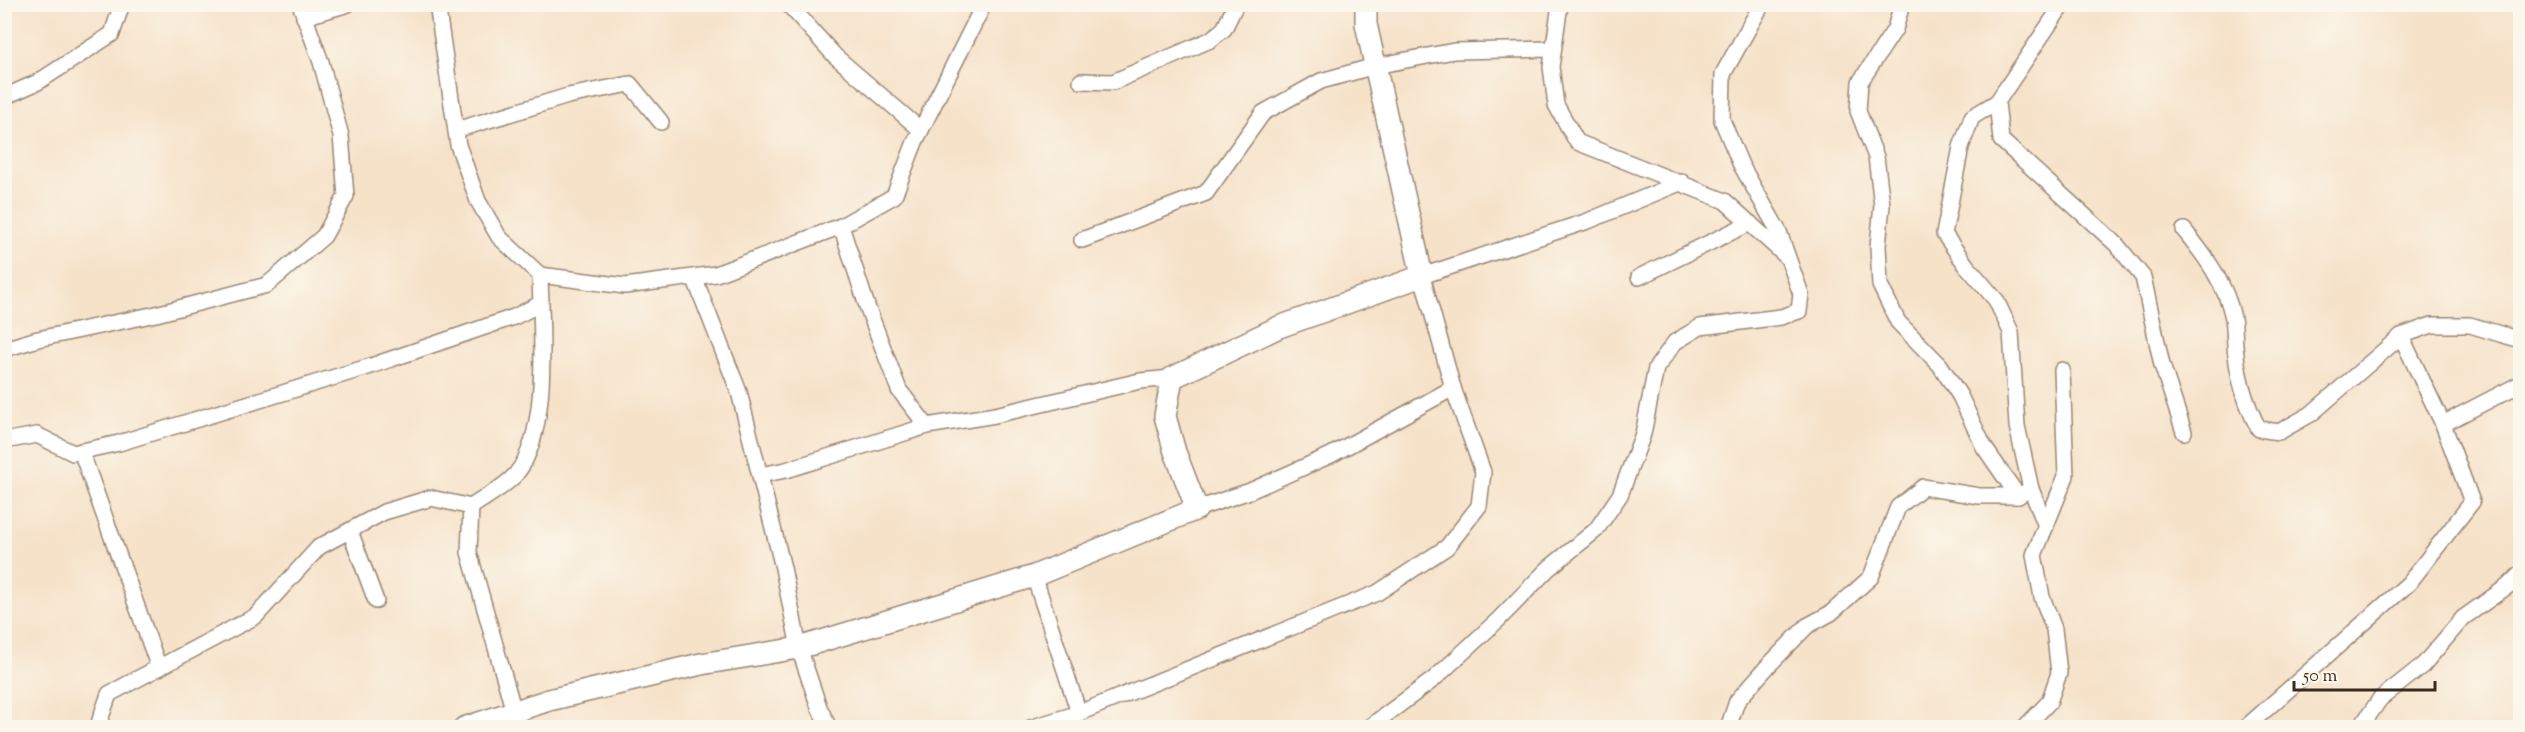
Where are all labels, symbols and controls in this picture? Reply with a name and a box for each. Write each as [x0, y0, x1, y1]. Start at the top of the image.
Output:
scale bar [2294, 654, 2435, 692]
text: 50 m [2302, 664, 2338, 690]

